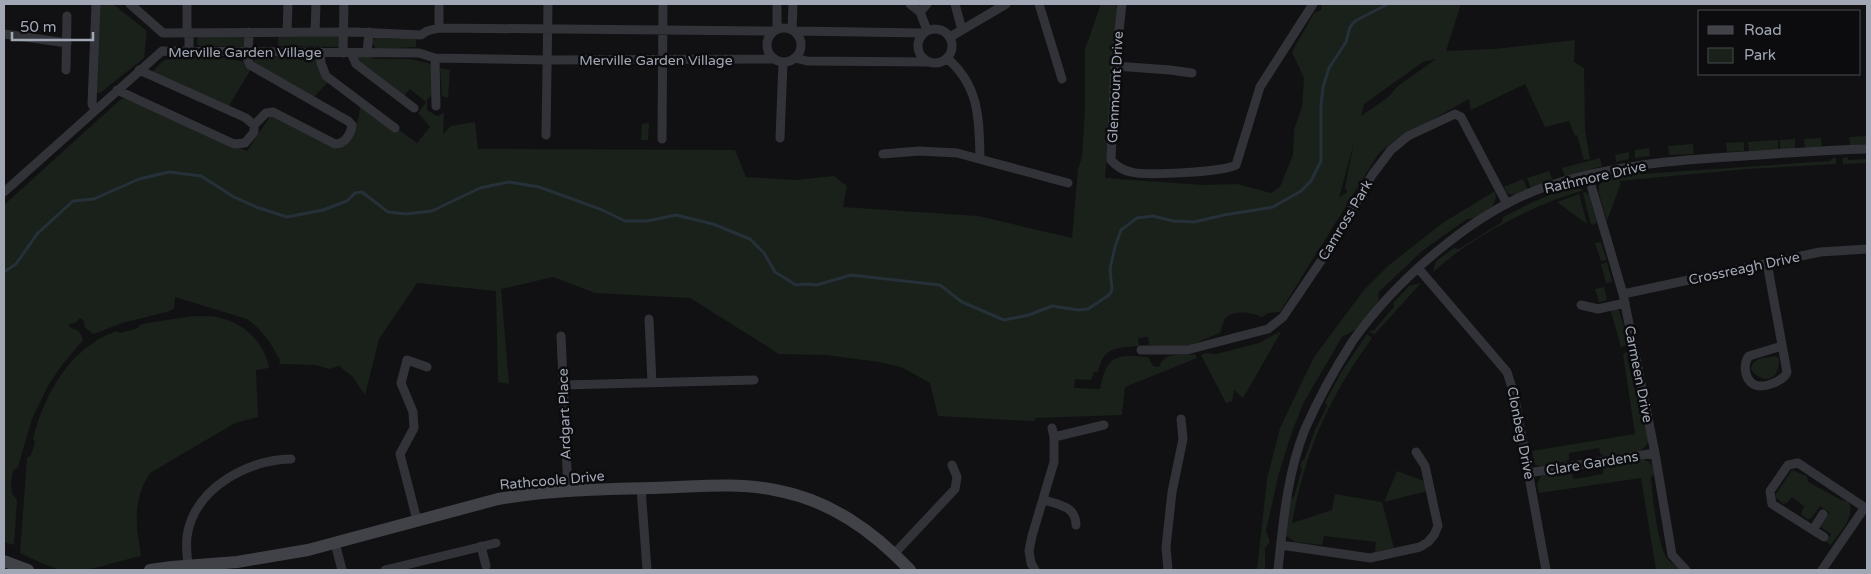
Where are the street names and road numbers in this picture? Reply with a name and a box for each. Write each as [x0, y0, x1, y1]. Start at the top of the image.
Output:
street label: Glenmount Drive [1104, 30, 1127, 144]
street label: Merville Garden Village [168, 44, 322, 61]
street label: Merville Garden Village [579, 52, 733, 69]
street label: Rathmore Drive [1542, 157, 1648, 197]
street label: Camross Park [1315, 177, 1376, 264]
street label: Crossreagh Drive [1687, 248, 1801, 289]
street label: Carmeen Drive [1621, 324, 1656, 424]
street label: Ardgart Place [554, 368, 575, 460]
street label: Clonbeg Drive [1503, 385, 1538, 481]
street label: Clare Gardens [1545, 448, 1640, 479]
street label: Rathcoole Drive [499, 467, 605, 494]

